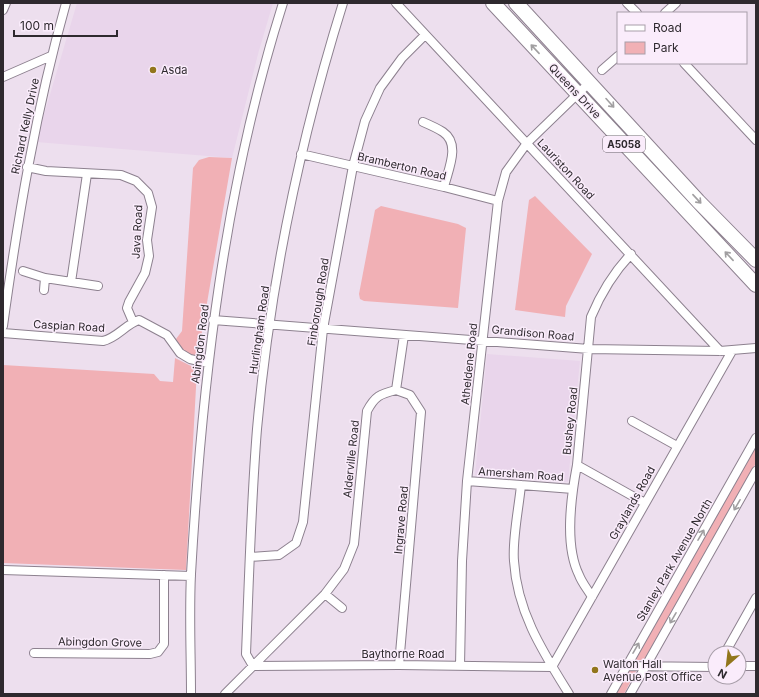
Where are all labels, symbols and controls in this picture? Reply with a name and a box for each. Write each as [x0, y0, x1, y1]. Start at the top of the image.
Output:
scale bar [14, 12, 117, 38]
legend [617, 12, 747, 64]
text: 100 m [20, 18, 54, 33]
text: Road [653, 20, 682, 35]
text: Park [653, 40, 679, 55]
one-way arrow [531, 44, 540, 54]
street label: Queens Drive [546, 60, 604, 122]
place label: Asda [161, 63, 187, 77]
marker: Asda [148, 65, 158, 75]
street label: Richard Kelly Drive [8, 77, 42, 175]
one-way arrow [605, 98, 614, 109]
street label: Lauriston Road [534, 136, 598, 202]
road number: A5058 [603, 136, 645, 152]
street label: Bramberton Road [356, 149, 448, 183]
one-way arrow [692, 194, 702, 204]
street label: Java Road [129, 205, 145, 259]
one-way arrow [725, 251, 734, 261]
street label: Finborough Road [304, 257, 332, 347]
street label: Hurlingham Road [246, 285, 272, 375]
street label: Abingdon Road [188, 304, 212, 384]
street label: Caspian Road [33, 317, 105, 335]
street label: Atheldene Road [458, 322, 480, 406]
street label: Grandison Road [491, 322, 575, 344]
street label: Bushey Road [559, 386, 581, 456]
street label: Alderville Road [340, 420, 362, 498]
street label: Amersham Road [478, 464, 564, 484]
street label: Graylands Road [606, 464, 658, 542]
street label: Ingrave Road [391, 485, 411, 555]
street label: Stanley Park Avenue North [633, 496, 715, 624]
one-way arrow [732, 499, 740, 511]
one-way arrow [697, 529, 705, 541]
one-way arrow [668, 612, 676, 624]
street label: Abingdon Grove [58, 634, 142, 650]
one-way arrow [633, 642, 641, 654]
north arrow [707, 645, 747, 685]
street label: Baythorne Road [361, 647, 445, 661]
place label: Walton Hall Avenue Post Office [603, 657, 702, 684]
marker: Walton Hall Avenue Post Office [590, 665, 600, 675]
text: N [715, 666, 729, 682]

